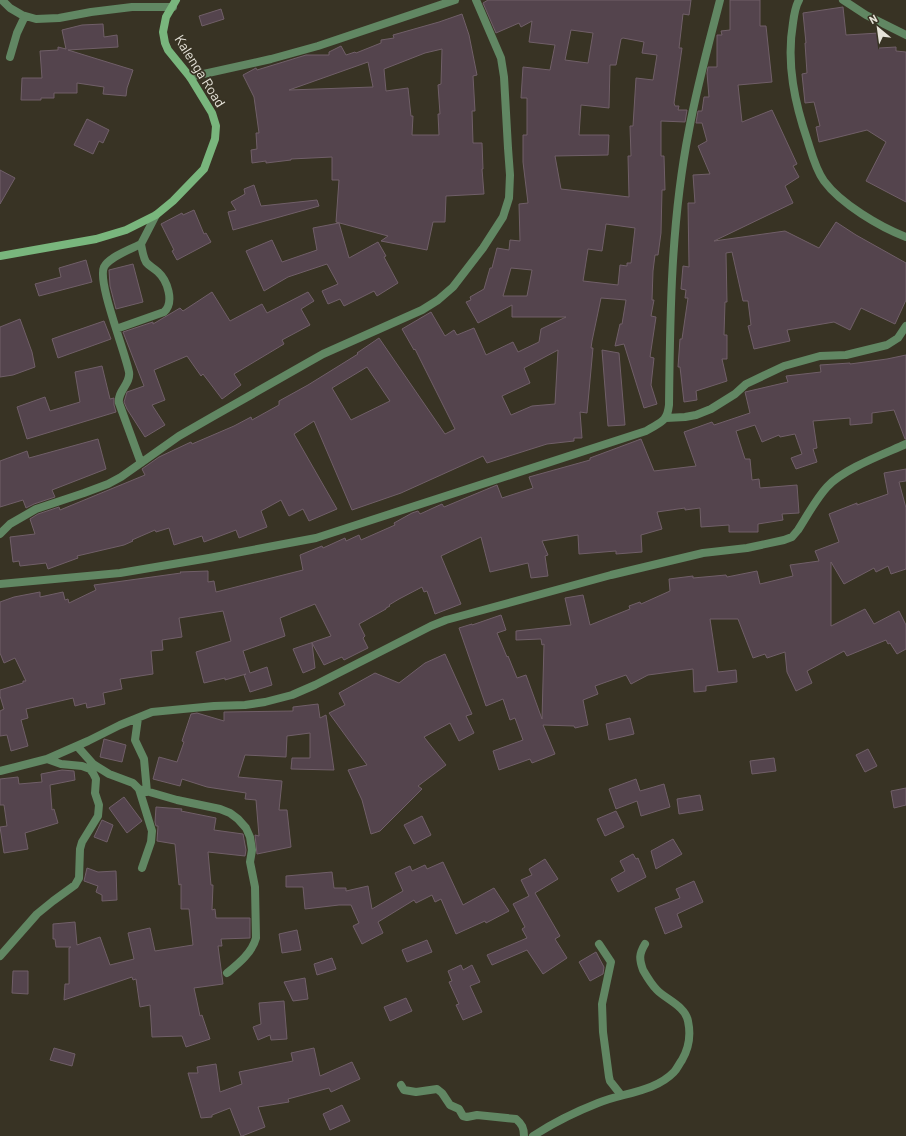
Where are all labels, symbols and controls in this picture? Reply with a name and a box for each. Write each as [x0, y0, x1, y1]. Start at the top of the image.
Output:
north arrow [858, 8, 898, 48]
text: N [867, 11, 879, 26]
street label: Kalenga Road [171, 31, 229, 110]

